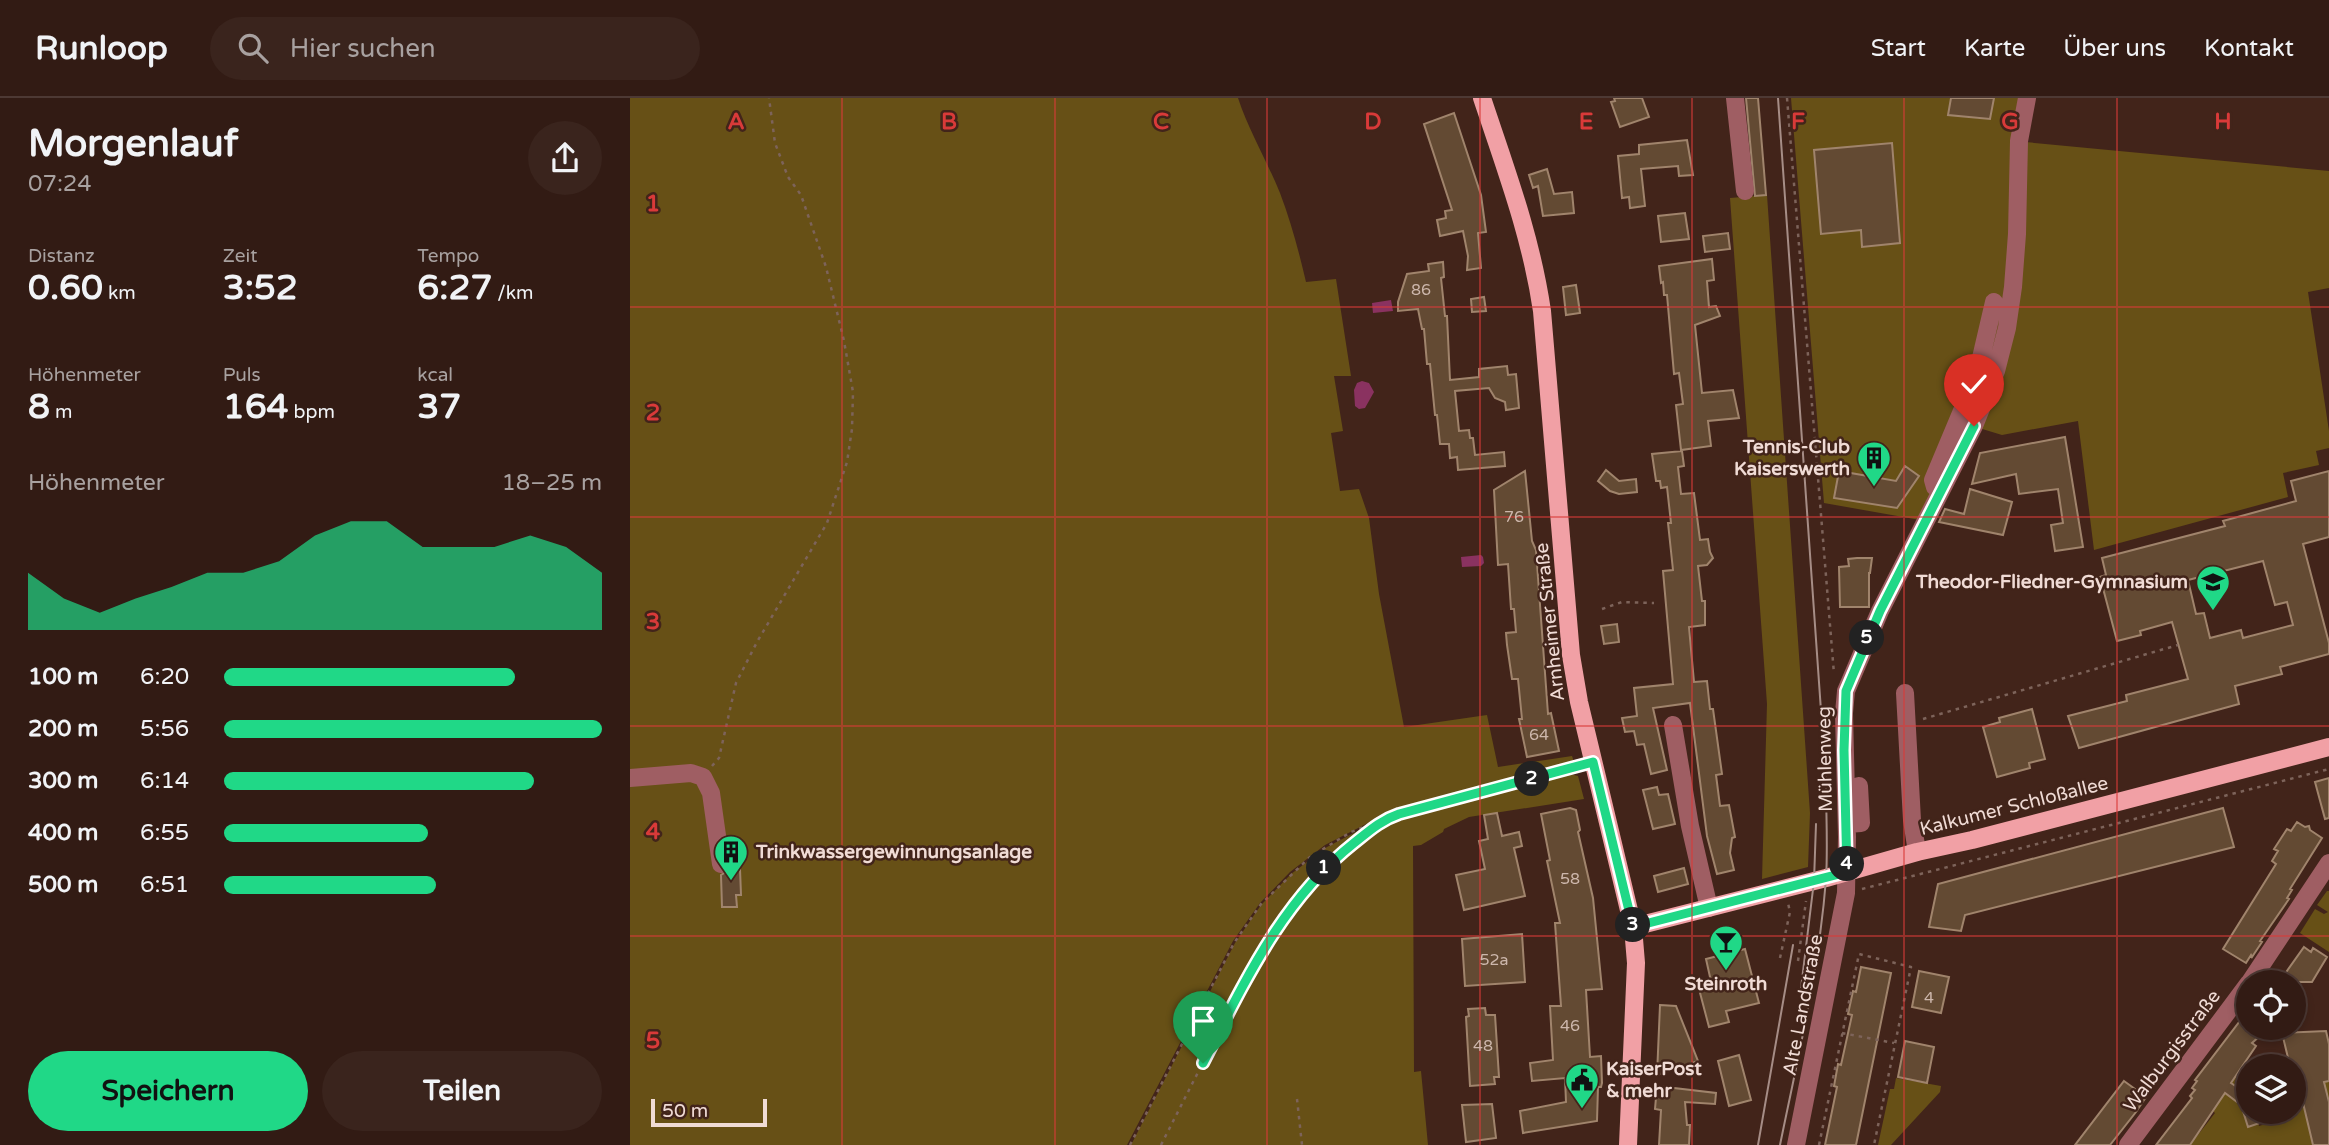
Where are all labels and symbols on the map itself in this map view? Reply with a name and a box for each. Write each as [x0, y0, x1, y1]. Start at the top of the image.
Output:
text: A [727, 108, 745, 136]
text: B [941, 108, 957, 136]
text: C [1153, 108, 1169, 136]
text: D [1364, 108, 1382, 136]
text: E [1579, 108, 1593, 136]
text: F [1791, 108, 1805, 136]
text: G [2001, 108, 2019, 136]
text: H [2214, 108, 2232, 136]
text: 1 [646, 190, 660, 218]
house number: 86 [1411, 280, 1431, 300]
pin [1944, 354, 2004, 426]
text: 2 [646, 399, 660, 427]
place label: Tennis-Club Kaiserswerth [1734, 436, 1850, 480]
building icon: Tennis-Club Kaiserswerth [1855, 439, 1893, 488]
house number: 76 [1504, 507, 1524, 527]
street label: Arnheimer Straße [1531, 542, 1569, 702]
school or university icon: Theodor-Fliedner-Gymnasium [2194, 563, 2232, 612]
place label: Theodor-Fliedner-Gymnasium [1915, 571, 2188, 594]
text: 3 [646, 608, 660, 636]
pin: 5 [1850, 620, 1884, 656]
street label: Mühlenweg [1813, 706, 1837, 812]
house number: 64 [1529, 725, 1549, 745]
pin: 2 [1514, 762, 1550, 796]
street label: Kalkumer Schloßallee [1918, 772, 2110, 840]
text: 4 [646, 818, 661, 846]
building icon: Trinkwassergewinnungsanlage [712, 833, 750, 882]
place label: Trinkwassergewinnungsanlage [755, 841, 1032, 864]
pin: 4 [1830, 846, 1864, 882]
pin: 1 [1306, 850, 1342, 886]
house number: 58 [1560, 869, 1580, 889]
pin: 3 [1616, 908, 1650, 942]
bar icon: Steinroth [1707, 923, 1745, 972]
street label: Alte Landstraße [1779, 933, 1827, 1077]
house number: 52a [1479, 950, 1509, 970]
place label: Steinroth [1685, 973, 1767, 995]
street label: Walburgisstraße [2119, 986, 2225, 1116]
house number: 4 [1924, 988, 1934, 1008]
pin [1173, 991, 1233, 1063]
house number: 46 [1560, 1016, 1580, 1036]
text: 5 [646, 1027, 660, 1055]
house number: 48 [1473, 1036, 1493, 1056]
place label: KaiserPost & mehr [1606, 1058, 1702, 1102]
public building icon: KaiserPost & mehr [1563, 1061, 1601, 1110]
scale bar [651, 1096, 766, 1128]

